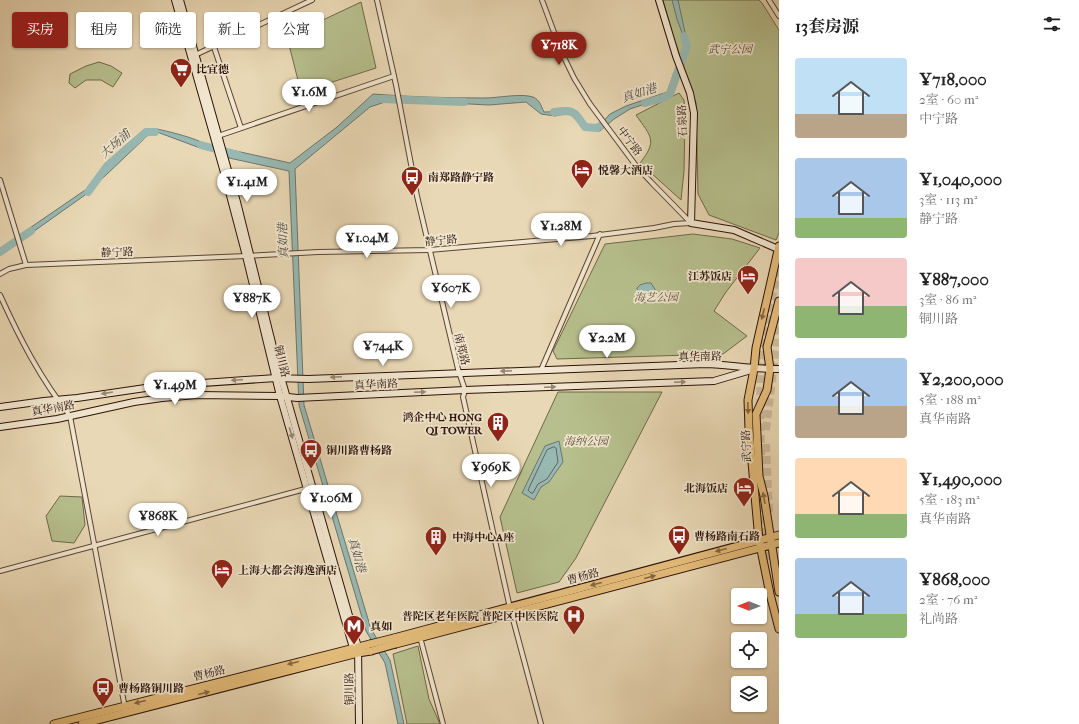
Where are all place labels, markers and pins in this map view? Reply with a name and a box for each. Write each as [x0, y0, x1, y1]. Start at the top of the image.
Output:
pin: ¥718K [531, 32, 587, 66]
supermarket icon: 比宜德 [168, 56, 194, 89]
place label: 比宜德 [196, 63, 229, 76]
pin: ¥1.6M [281, 79, 337, 113]
hotel icon: 悦馨大酒店 [569, 157, 595, 190]
bus stop icon: 南郑路静宁路 [399, 164, 425, 197]
place label: 悦馨大酒店 [598, 164, 653, 177]
pin: ¥1.41M [214, 169, 280, 203]
place label: 南郑路静宁路 [428, 171, 494, 184]
pin: ¥1.28M [528, 213, 594, 247]
pin: ¥1.04M [334, 225, 400, 259]
hotel icon: 江苏饭店 [735, 263, 761, 296]
place label: 江苏饭店 [688, 270, 732, 283]
pin: ¥607K [423, 275, 479, 309]
pin: ¥887K [224, 285, 280, 319]
pin: ¥2.2M [579, 325, 635, 359]
pin: ¥744K [355, 333, 411, 367]
pin: ¥1.49M [142, 372, 208, 406]
building icon: 鸿企中心 HONG QI TOWER [485, 410, 511, 443]
place label: 鸿企中心 HONG QI TOWER [402, 411, 483, 437]
bus stop icon: 铜川路曹杨路 [298, 437, 324, 470]
place label: 铜川路曹杨路 [326, 444, 392, 457]
pin: ¥969K [463, 454, 519, 488]
hotel icon: 北海饭店 [731, 475, 757, 508]
place label: 北海饭店 [684, 482, 728, 495]
pin: ¥1.06M [298, 485, 364, 519]
pin: ¥868K [130, 503, 186, 537]
bus stop icon: 曹杨路南石路 [666, 523, 692, 556]
building icon: 中海中心A座 [423, 524, 449, 557]
place label: 曹杨路南石路 [694, 530, 760, 543]
place label: 中海中心A座 [452, 531, 514, 544]
hotel icon: 上海大都会海逸酒店 [209, 557, 235, 590]
place label: 上海大都会海逸酒店 [238, 564, 337, 577]
hospital icon: 普陀区老年医院 普陀区中医医院 [561, 603, 587, 636]
place label: 普陀区老年医院 普陀区中医医院 [402, 610, 559, 623]
metro station icon: 真如 [341, 613, 367, 646]
place label: 真如 [370, 620, 392, 633]
bus stop icon: 曹杨路铜川路 [90, 675, 116, 708]
place label: 曹杨路铜川路 [118, 682, 184, 695]

